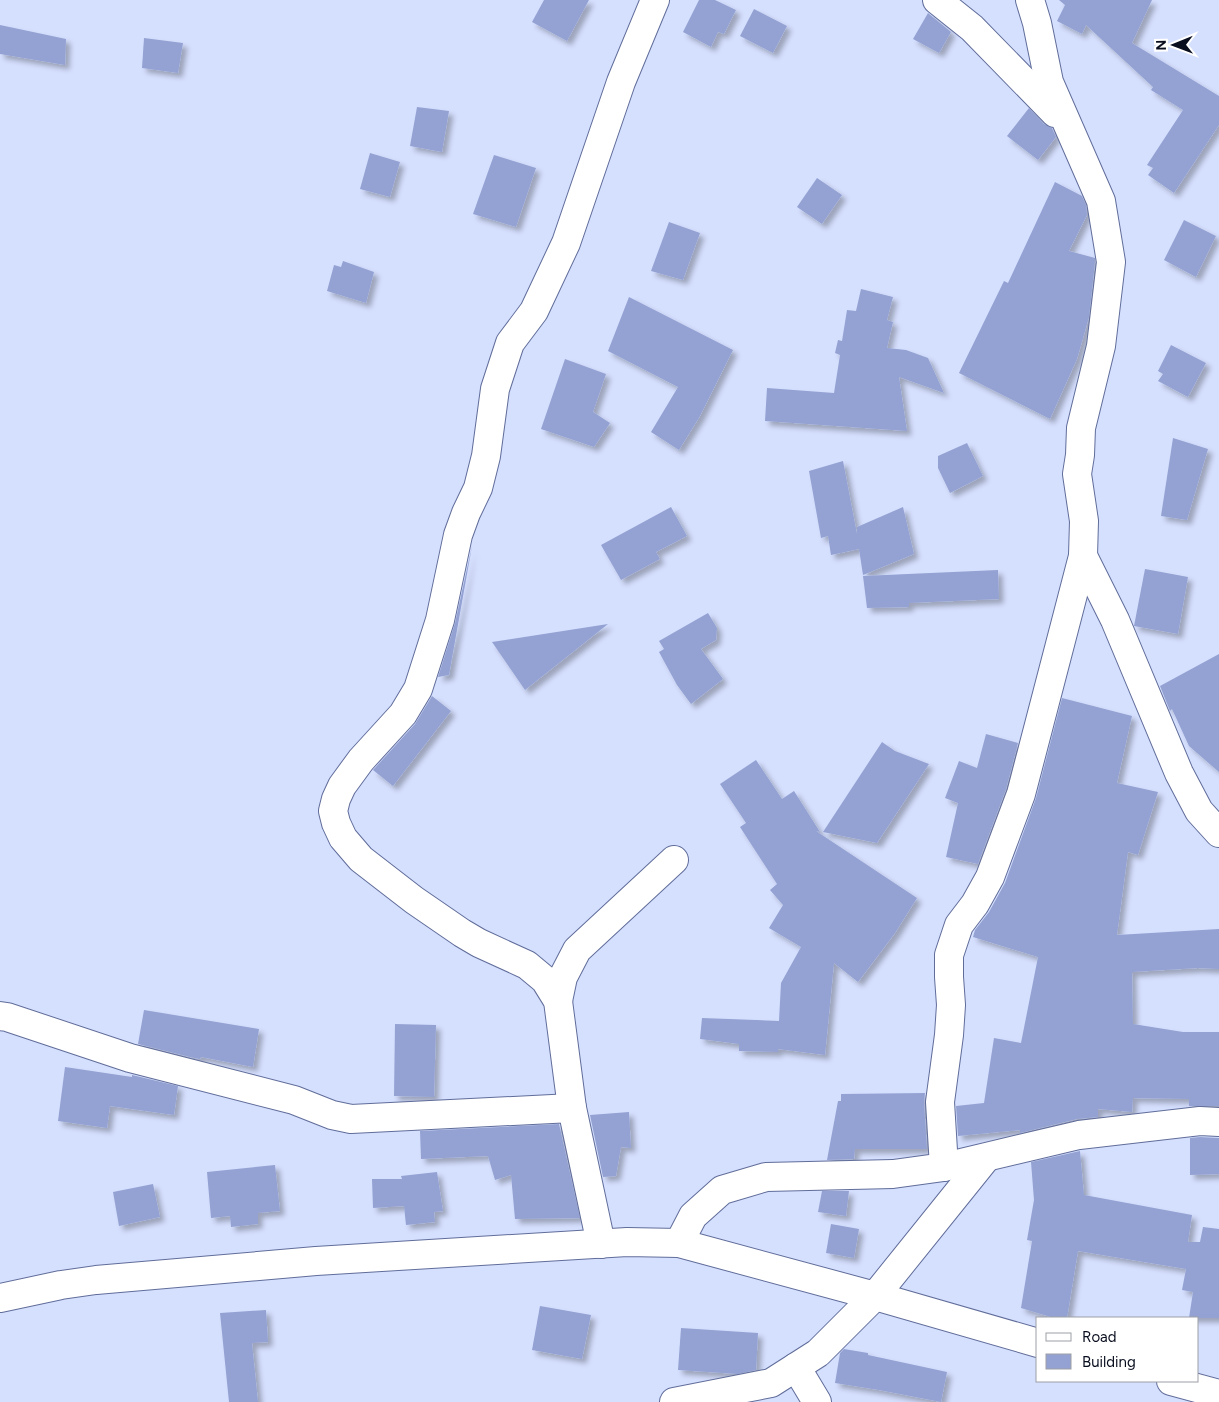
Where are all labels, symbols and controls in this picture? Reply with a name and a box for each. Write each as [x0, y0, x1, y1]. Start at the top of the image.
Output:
north arrow [1149, 20, 1199, 70]
text: N [1153, 40, 1170, 51]
legend [1036, 1317, 1199, 1382]
text: Road [1082, 1328, 1117, 1346]
text: Building [1082, 1353, 1136, 1371]

